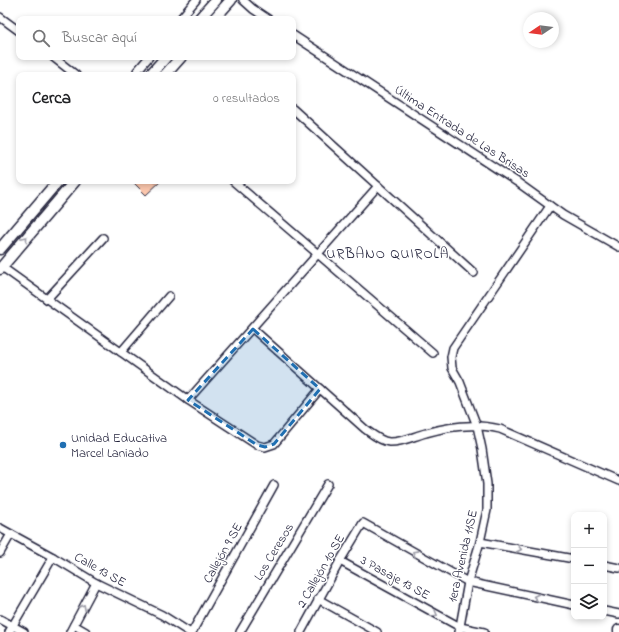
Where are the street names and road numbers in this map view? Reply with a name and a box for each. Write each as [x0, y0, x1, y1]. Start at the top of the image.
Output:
street label: Última Entrada de Las Brisas [390, 81, 534, 183]
street label: 1era Avenida 11SE [443, 508, 483, 604]
street label: Callejón 9 SE [199, 519, 248, 587]
street label: Los Ceresos [249, 519, 299, 584]
street label: 2 Callejón 10 SE [292, 531, 350, 611]
street label: Calle 13 SE [71, 548, 129, 592]
street label: 3 Pasaje 13 SE [357, 551, 433, 605]

